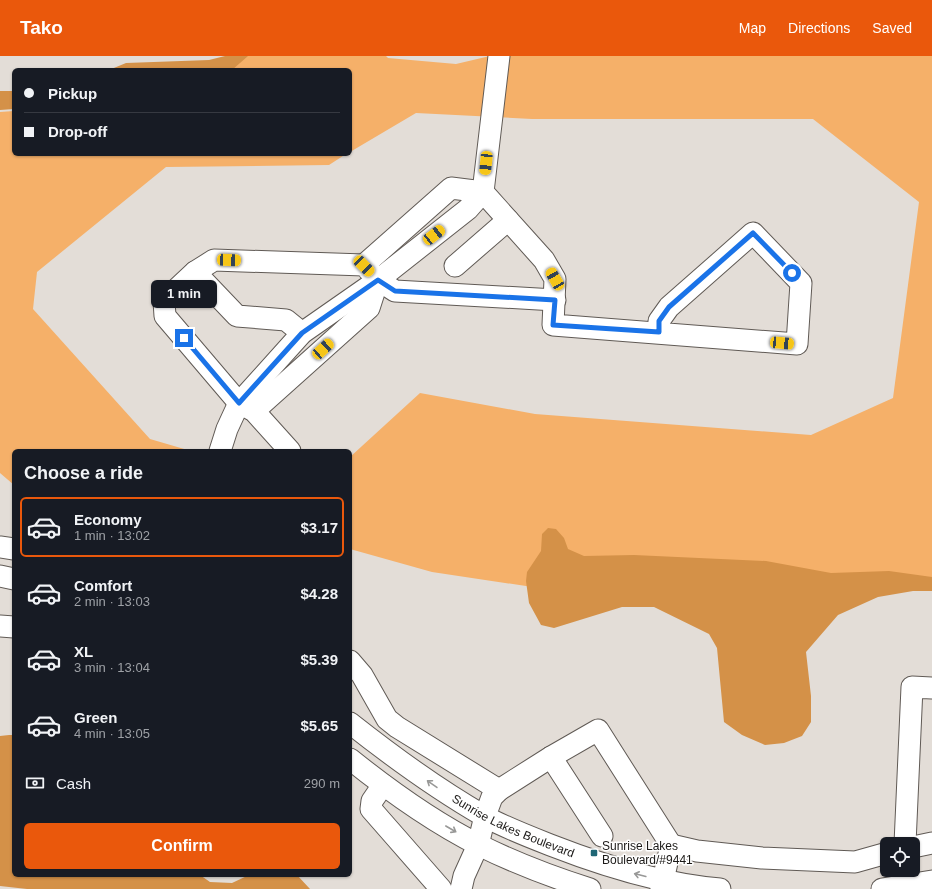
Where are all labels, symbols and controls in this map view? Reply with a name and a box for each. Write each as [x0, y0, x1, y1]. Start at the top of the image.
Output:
text: Tako [20, 17, 63, 38]
text: Map [739, 20, 766, 36]
text: Directions [788, 20, 850, 36]
text: Saved [872, 20, 912, 36]
text: Pickup [48, 85, 97, 102]
text: Drop-off [48, 123, 107, 140]
car [479, 150, 493, 176]
car [421, 223, 447, 247]
car [351, 253, 377, 279]
car [217, 254, 241, 266]
route start [783, 264, 801, 282]
car [544, 266, 566, 292]
callout: 1 min [151, 280, 217, 308]
text: 1 min [167, 286, 201, 301]
route end [175, 329, 193, 347]
car [770, 336, 794, 350]
car [310, 337, 336, 361]
text: Choose a ride [24, 463, 143, 483]
icon: car [26, 509, 62, 545]
text: Economy [74, 511, 142, 528]
text: $3.17 [300, 519, 338, 536]
text: 1 min · 13:02 [74, 528, 150, 543]
icon: car [26, 575, 62, 611]
text: Comfort [74, 577, 132, 594]
text: $4.28 [300, 585, 338, 602]
text: 2 min · 13:03 [74, 594, 150, 609]
icon: car [26, 641, 62, 677]
text: XL [74, 643, 93, 660]
text: $5.39 [300, 651, 338, 668]
text: 3 min · 13:04 [74, 660, 150, 675]
icon: car [26, 707, 62, 743]
text: Green [74, 709, 117, 726]
text: $5.65 [300, 717, 338, 734]
text: 4 min · 13:05 [74, 726, 150, 741]
icon: cash [24, 772, 46, 794]
text: Cash [56, 775, 91, 792]
text: 290 m [304, 776, 340, 791]
one-way arrow [427, 780, 438, 788]
street label: Sunrise Lakes Boulevard [449, 791, 576, 860]
button: Confirm [24, 823, 340, 869]
one-way arrow [445, 826, 457, 834]
map controls [880, 837, 920, 877]
button: locate [880, 837, 920, 877]
place label: Sunrise Lakes Boulevard/#9441 [602, 839, 693, 867]
marker: Sunrise Lakes Boulevard/#9441 [589, 848, 599, 858]
one-way arrow [634, 871, 647, 878]

